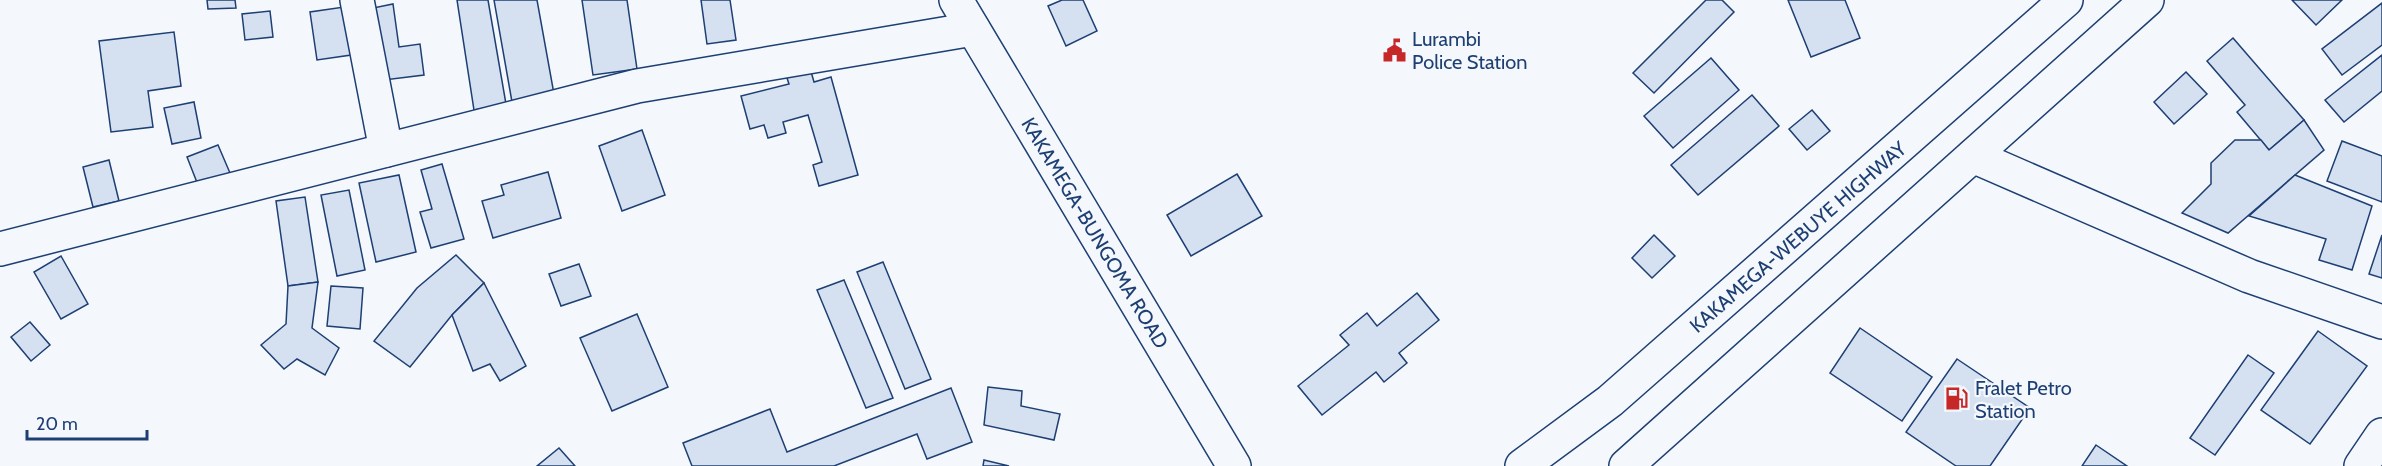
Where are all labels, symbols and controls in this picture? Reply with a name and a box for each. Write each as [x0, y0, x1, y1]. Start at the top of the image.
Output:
place label: Lurambi Police Station [1412, 27, 1528, 74]
public building icon: Lurambi Police Station [1381, 37, 1407, 63]
street label: KAKAMEGA-BUNGOMA ROAD [1016, 113, 1174, 353]
street label: KAKAMEGA-WEBUYE HIGHWAY [1685, 136, 1912, 338]
place label: Fralet Petro Station [1975, 376, 2072, 423]
fuel station icon: Fralet Petro Station [1944, 386, 1970, 412]
scale bar [27, 403, 147, 441]
text: 20 m [36, 413, 78, 435]

